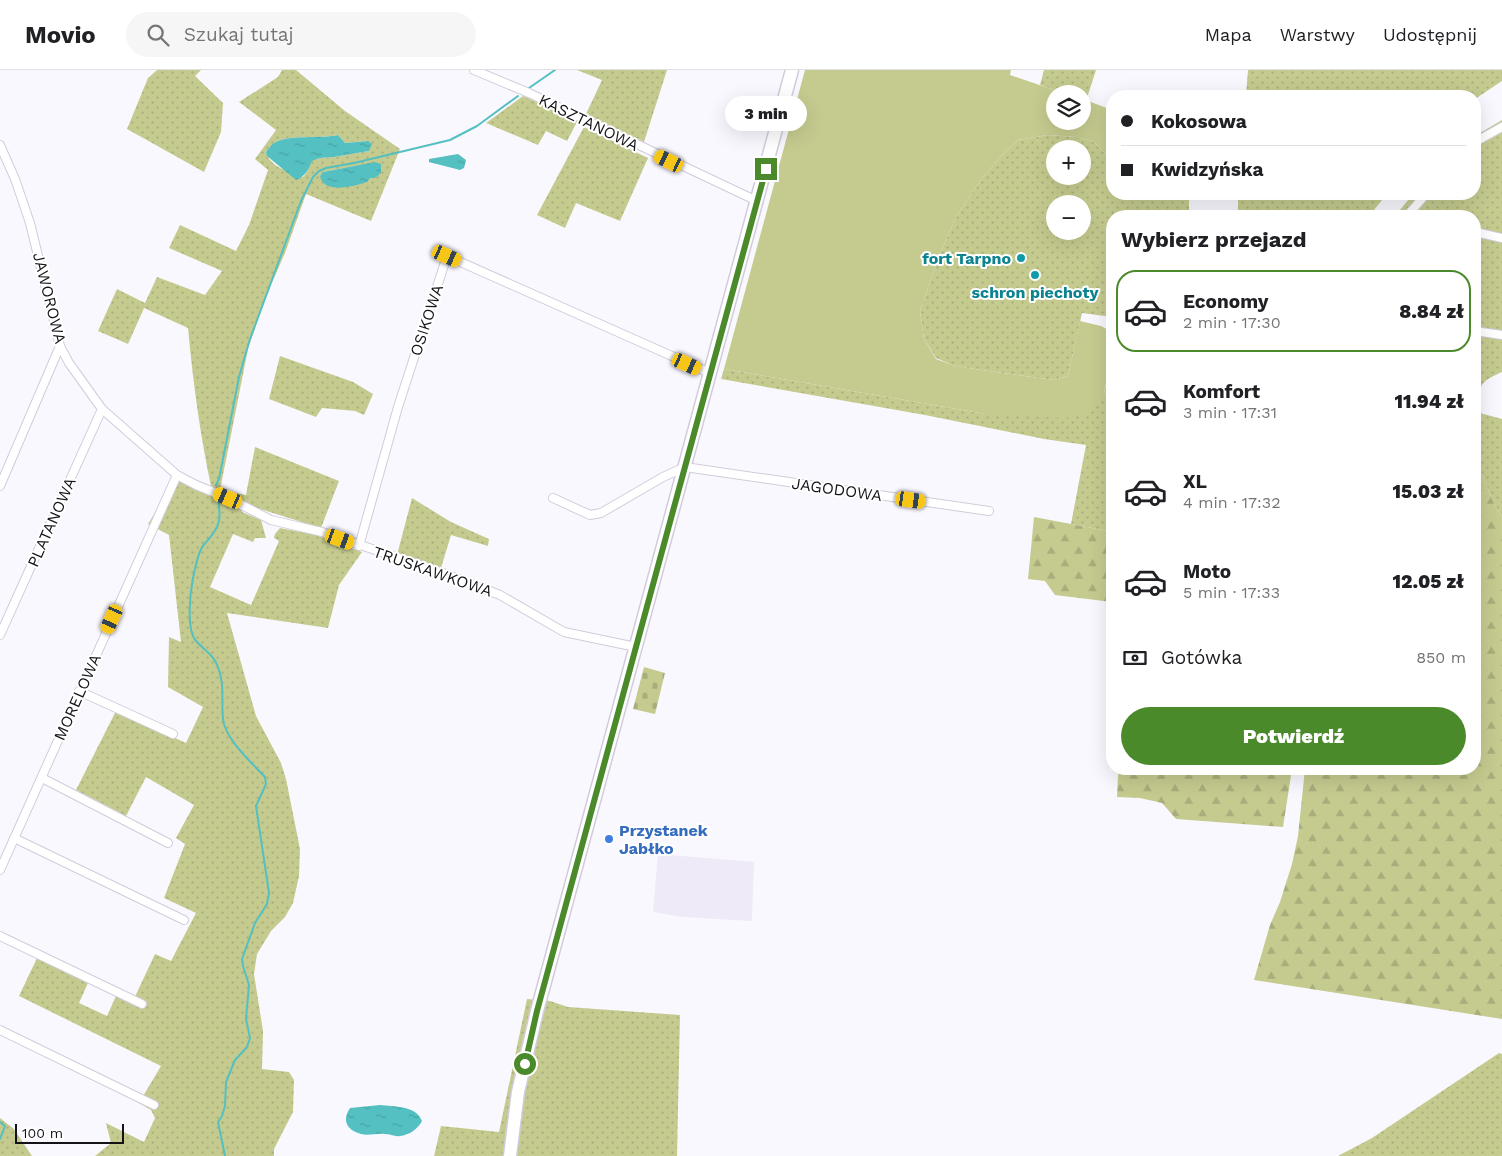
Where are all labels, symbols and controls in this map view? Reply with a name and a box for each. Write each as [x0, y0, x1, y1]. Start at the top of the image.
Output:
search box [126, 12, 476, 57]
text: Movio [25, 21, 96, 49]
icon: search [144, 21, 172, 49]
text: Szukaj tutaj [184, 23, 294, 46]
text: Mapa [1205, 24, 1252, 45]
text: Warstwy [1280, 24, 1355, 45]
text: Udostępnij [1383, 24, 1477, 45]
map controls [1046, 85, 1091, 240]
button: layers [1046, 85, 1091, 130]
street label: KASZTANOWA [536, 90, 642, 155]
callout: 3 min [725, 97, 807, 132]
text: 3 min [744, 104, 788, 123]
text: Kokosowa [1151, 110, 1247, 133]
button: + [1046, 140, 1091, 185]
car [652, 148, 685, 174]
route end [755, 158, 777, 180]
text: Kwidzyńska [1151, 158, 1264, 181]
button: − [1046, 195, 1091, 240]
text: Wybierz przejazd [1121, 227, 1306, 252]
car [430, 243, 463, 269]
place label: fort Tarpno [922, 249, 1011, 268]
street label: JAWOROWA [29, 250, 70, 346]
marker: fort Tarpno [1015, 252, 1027, 264]
marker: schron piechoty [1029, 269, 1041, 281]
street label: OSIKOWA [406, 282, 447, 358]
place label: schron piechoty [972, 283, 1099, 302]
icon: car [1123, 289, 1168, 334]
text: Economy [1183, 290, 1268, 313]
text: 8.84 zł [1399, 300, 1464, 323]
text: 2 min · 17:30 [1183, 313, 1281, 332]
car [670, 351, 703, 377]
icon: car [1123, 379, 1168, 424]
text: Komfort [1183, 380, 1260, 403]
text: 11.94 zł [1394, 390, 1464, 413]
text: 3 min · 17:31 [1183, 403, 1277, 422]
icon: car [1123, 469, 1168, 514]
text: XL [1183, 470, 1207, 493]
street label: PLATANOWA [23, 474, 80, 570]
street label: JAGODOWA [790, 474, 884, 505]
text: 15.03 zł [1393, 480, 1464, 503]
car [211, 485, 244, 511]
car [895, 490, 926, 510]
text: 4 min · 17:32 [1183, 493, 1280, 512]
car [323, 527, 356, 551]
street label: TRUSKAWKOWA [371, 542, 495, 601]
icon: car [1123, 559, 1168, 604]
text: Moto [1183, 560, 1231, 583]
text: 12.05 zł [1393, 570, 1464, 593]
text: 5 min · 17:33 [1183, 583, 1280, 602]
car [99, 602, 124, 636]
icon: cash [1121, 644, 1149, 672]
text: Gotówka [1161, 646, 1242, 669]
text: 850 m [1416, 648, 1466, 667]
street label: MORELOWA [50, 651, 105, 743]
button: Potwierdź [1121, 707, 1466, 765]
place label: Przystanek Jabłko [619, 821, 708, 858]
marker: Przystanek Jabłko [603, 833, 615, 845]
route start [514, 1053, 536, 1075]
scale bar [15, 1121, 124, 1144]
text: 100 m [22, 1125, 63, 1141]

